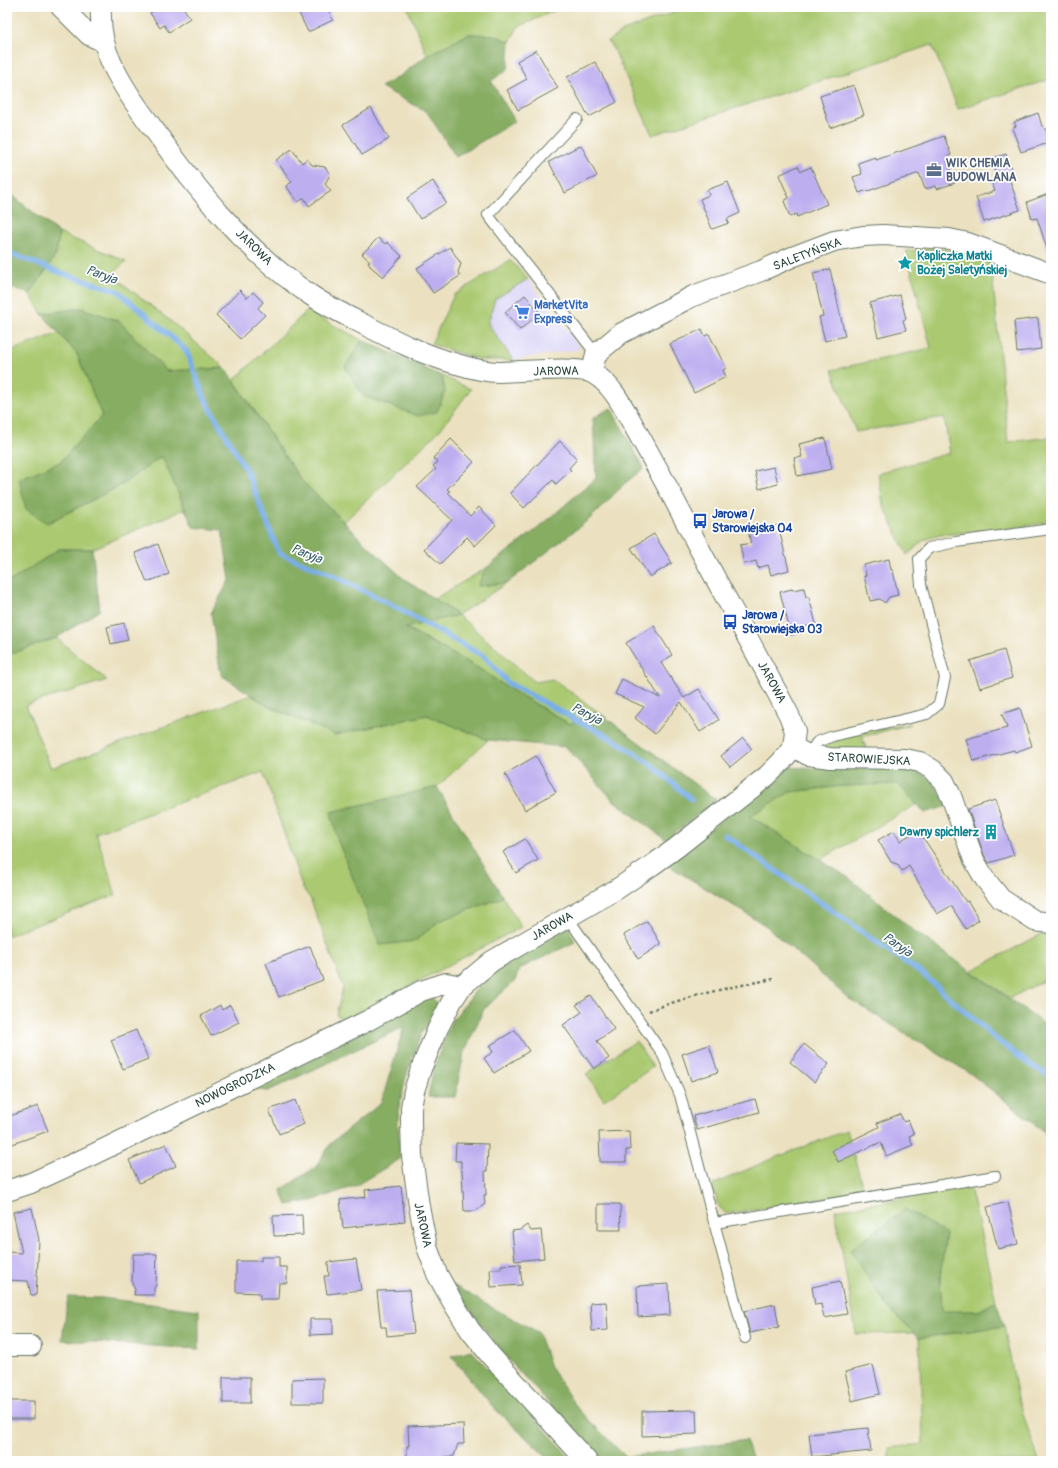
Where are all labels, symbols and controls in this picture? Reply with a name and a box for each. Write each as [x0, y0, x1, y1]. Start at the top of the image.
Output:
place label: WIK CHEMIA BUDOWLANA [946, 156, 1017, 185]
office icon: WIK CHEMIA BUDOWLANA [925, 161, 943, 179]
street label: JAROWA [232, 226, 275, 269]
street label: SALETYŃSKA [771, 234, 844, 274]
place label: Kapliczka Matki Bożej Saletyńskiej [917, 249, 1007, 278]
place icon: Kapliczka Matki Bożej Saletyńskiej [896, 254, 914, 272]
water label: Paryja [84, 262, 120, 288]
place label: MarketVita Express [534, 298, 588, 327]
supermarket icon: MarketVita Express [513, 303, 531, 321]
street label: JAROWA [533, 364, 579, 379]
place label: Jarowa / Starowiejska 04 [712, 507, 792, 536]
bus stop icon: Jarowa / Starowiejska 04 [691, 512, 709, 530]
water label: Paryja [289, 541, 325, 568]
place label: Jarowa / Starowiejska 03 [742, 608, 822, 637]
bus stop icon: Jarowa / Starowiejska 03 [721, 613, 739, 631]
street label: JAROWA [754, 659, 789, 706]
water label: Paryja [569, 699, 605, 729]
street label: STAROWIEJSKA [827, 750, 911, 769]
building icon: Dawny spichlerz [982, 823, 1000, 841]
place label: Dawny spichlerz [899, 825, 980, 840]
street label: JAROWA [529, 908, 576, 944]
water label: Paryja [880, 929, 916, 961]
street label: NOWOGRODZKA [193, 1060, 278, 1111]
street label: JAROWA [410, 1201, 435, 1249]

